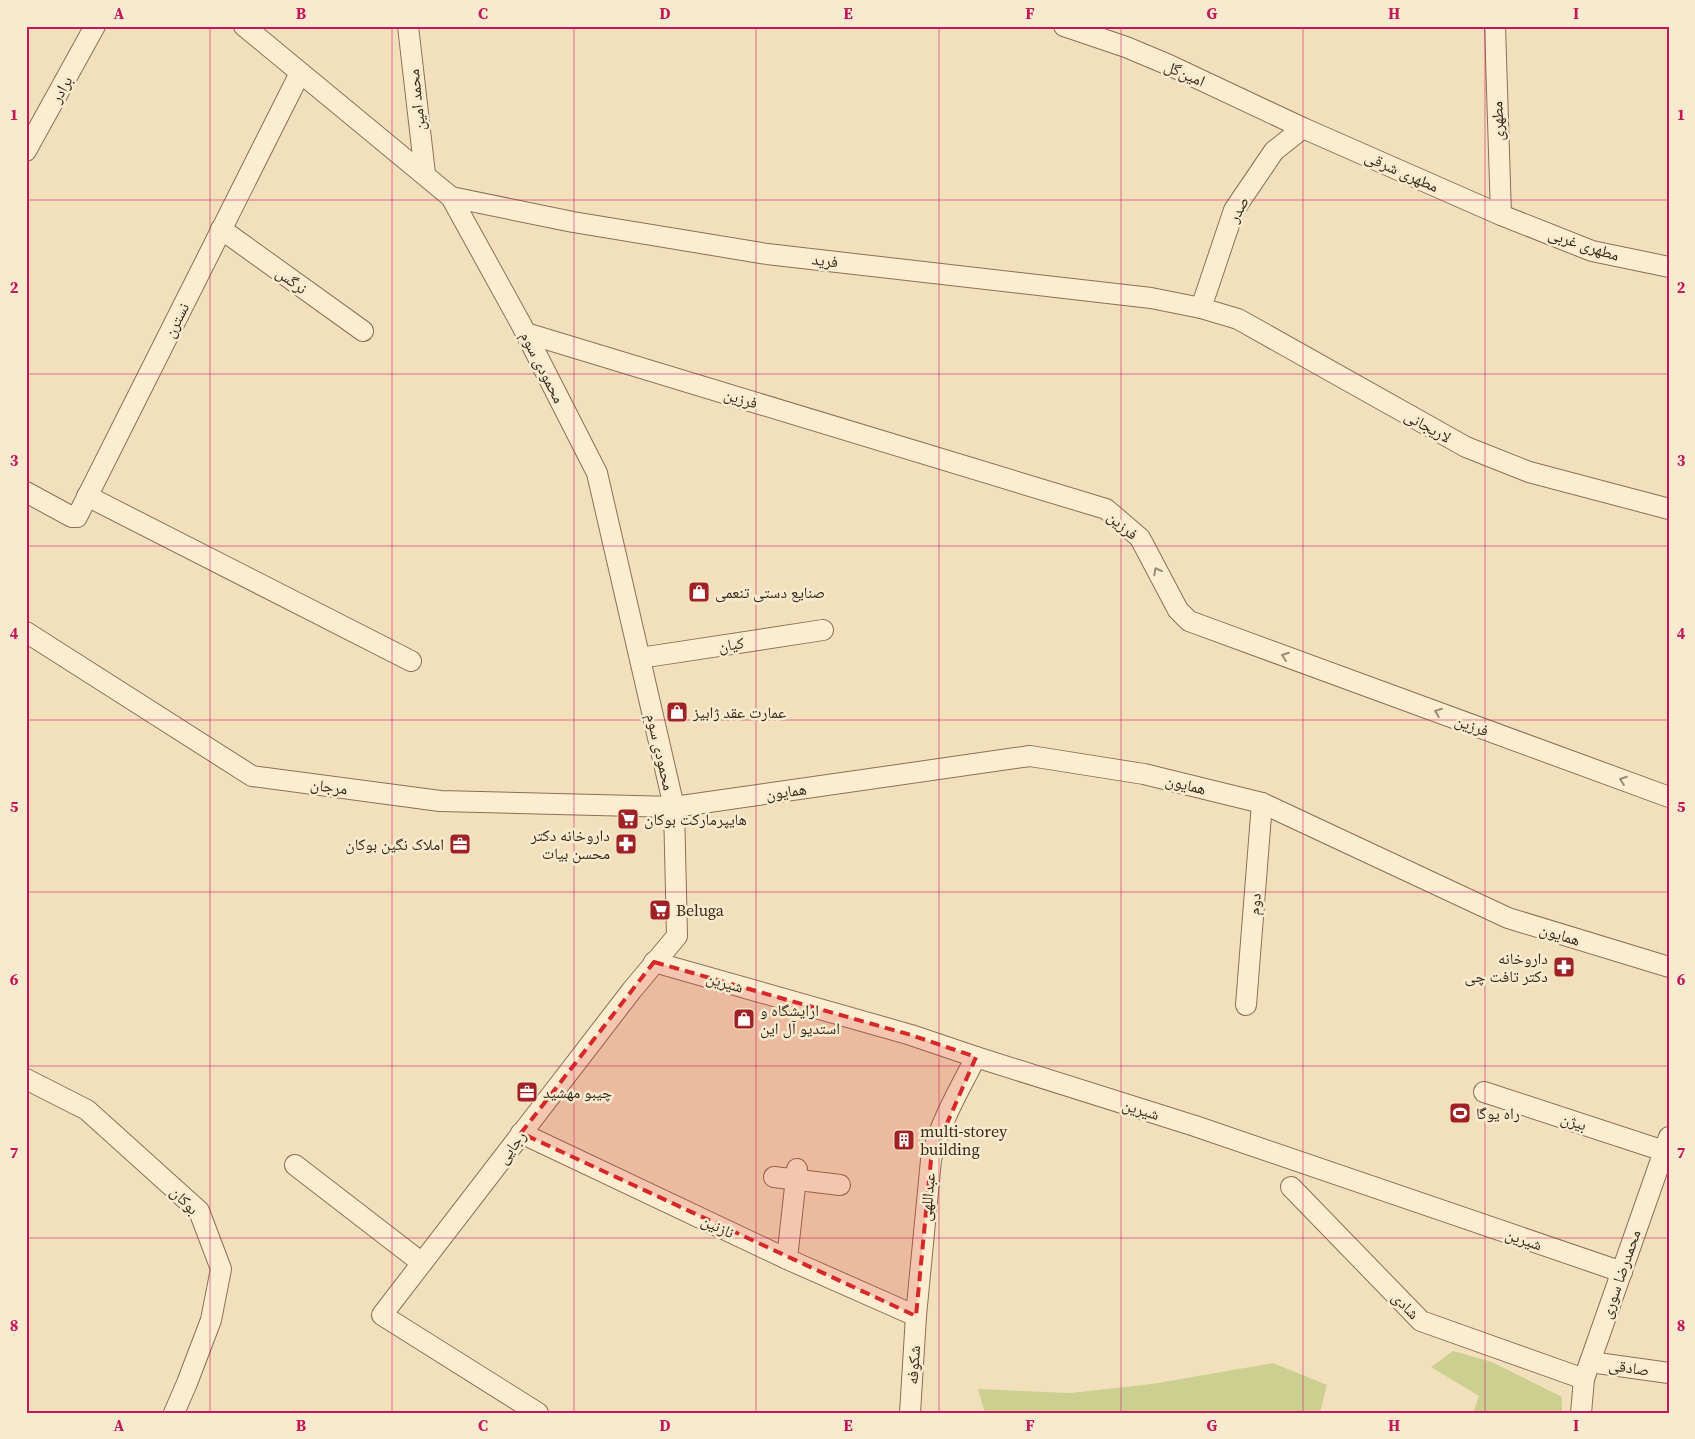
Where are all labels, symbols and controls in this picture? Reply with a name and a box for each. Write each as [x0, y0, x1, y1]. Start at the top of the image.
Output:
text: A [114, 2, 125, 24]
text: B [296, 2, 307, 24]
text: C [478, 2, 488, 24]
text: D [659, 2, 671, 24]
text: E [843, 2, 853, 24]
text: F [1025, 2, 1035, 24]
text: G [1207, 2, 1218, 24]
text: H [1388, 2, 1400, 24]
text: I [1573, 2, 1579, 24]
street label: امین‌گل [1161, 54, 1209, 92]
street label: محمد امین [402, 68, 430, 132]
street label: برادر [44, 72, 77, 107]
street label: مطهری [1485, 101, 1509, 141]
text: 1 [10, 103, 18, 125]
text: 1 [1677, 103, 1685, 125]
street label: مطهری شرقی [1362, 145, 1442, 197]
street label: صدر [1222, 192, 1254, 227]
street label: مطهری غربی [1546, 222, 1622, 266]
street label: فرید [811, 247, 839, 273]
street label: نرگس [272, 261, 312, 299]
text: 2 [10, 276, 19, 298]
text: 2 [1677, 276, 1686, 298]
street label: نسترن [158, 299, 194, 341]
street label: محمودی سوم [515, 327, 571, 407]
street label: فرزین [721, 382, 761, 414]
street label: لاریجانی [1401, 404, 1455, 448]
text: 3 [10, 449, 19, 471]
text: 3 [1677, 449, 1686, 471]
street label: فرزین [1103, 505, 1143, 545]
one-way arrow [1153, 567, 1163, 576]
shop icon: صنایع دستی تنعمی [687, 580, 711, 604]
place label: صنایع دستی تنعمی [715, 581, 825, 603]
text: 4 [10, 622, 19, 644]
text: 4 [1677, 622, 1686, 644]
street label: کیان [717, 631, 746, 657]
one-way arrow [1281, 652, 1290, 662]
shop icon: عمارت عقد ژابیز [665, 700, 689, 724]
place label: عمارت عقد ژابیز [692, 701, 786, 723]
one-way arrow [1434, 708, 1442, 718]
street label: فرزین [1452, 709, 1492, 741]
street label: محمودی سوم [641, 711, 681, 793]
street label: همایون [1163, 768, 1209, 800]
street label: مرجان [309, 773, 349, 799]
one-way arrow [1619, 776, 1628, 786]
street label: همایون [764, 777, 808, 805]
text: 5 [10, 795, 19, 817]
text: 5 [1677, 795, 1686, 817]
supermarket icon: هایپرمارکت بوکان [616, 807, 640, 831]
place label: هایپرمارکت بوکان [644, 808, 747, 830]
place label: داروخانه دکتر محسن بیات [530, 824, 610, 864]
office icon: املاک نگین بوکان [448, 832, 472, 856]
pharmacy icon: داروخانه دکتر محسن بیات [614, 832, 638, 856]
place label: املاک نگین بوکان [345, 833, 444, 855]
street label: دوم [1242, 892, 1266, 916]
supermarket icon: Beluga [648, 898, 672, 922]
place label: Beluga [676, 899, 725, 921]
street label: همایون [1537, 917, 1583, 951]
place label: داروخانه دکتر تافت چی [1465, 947, 1548, 987]
pharmacy icon: داروخانه دکتر تافت چی [1552, 955, 1576, 979]
street label: شیرین [704, 966, 746, 998]
text: 6 [10, 968, 19, 990]
text: 6 [1677, 968, 1686, 990]
place label: ارایشگاه و استدیو آل این [760, 999, 840, 1039]
shop icon: ارایشگاه و استدیو آل این [732, 1007, 756, 1031]
office icon: چیبو مهشید [515, 1080, 539, 1104]
place label: چیبو مهشید [543, 1081, 612, 1103]
street label: شیرین [1120, 1093, 1162, 1125]
sports icon: راه یوگا [1448, 1101, 1472, 1125]
place label: راه یوگا [1476, 1102, 1520, 1124]
street label: بیژن [1558, 1107, 1590, 1135]
place label: multi-storey building [920, 1120, 1008, 1160]
street label: رجایی [491, 1126, 531, 1168]
building icon: multi-storey building [892, 1128, 916, 1152]
text: 7 [10, 1141, 19, 1163]
text: 7 [1677, 1141, 1686, 1163]
street label: عبداللهی [914, 1172, 940, 1222]
street label: بوکان [166, 1181, 204, 1219]
street label: نازنین [698, 1209, 738, 1243]
street label: شیرین [1503, 1222, 1545, 1256]
street label: محمدرضا سوری [1594, 1227, 1646, 1321]
street label: شادی [1387, 1286, 1425, 1324]
text: 8 [10, 1314, 18, 1336]
text: 8 [1677, 1314, 1685, 1336]
street label: شکوفه [901, 1345, 925, 1385]
street label: صادقی [1607, 1353, 1651, 1381]
text: A [114, 1414, 125, 1436]
text: B [296, 1414, 307, 1436]
text: C [478, 1414, 488, 1436]
text: D [659, 1414, 671, 1436]
text: E [843, 1414, 853, 1436]
text: F [1025, 1414, 1035, 1436]
text: G [1207, 1414, 1218, 1436]
text: H [1388, 1414, 1400, 1436]
text: I [1573, 1414, 1579, 1436]

